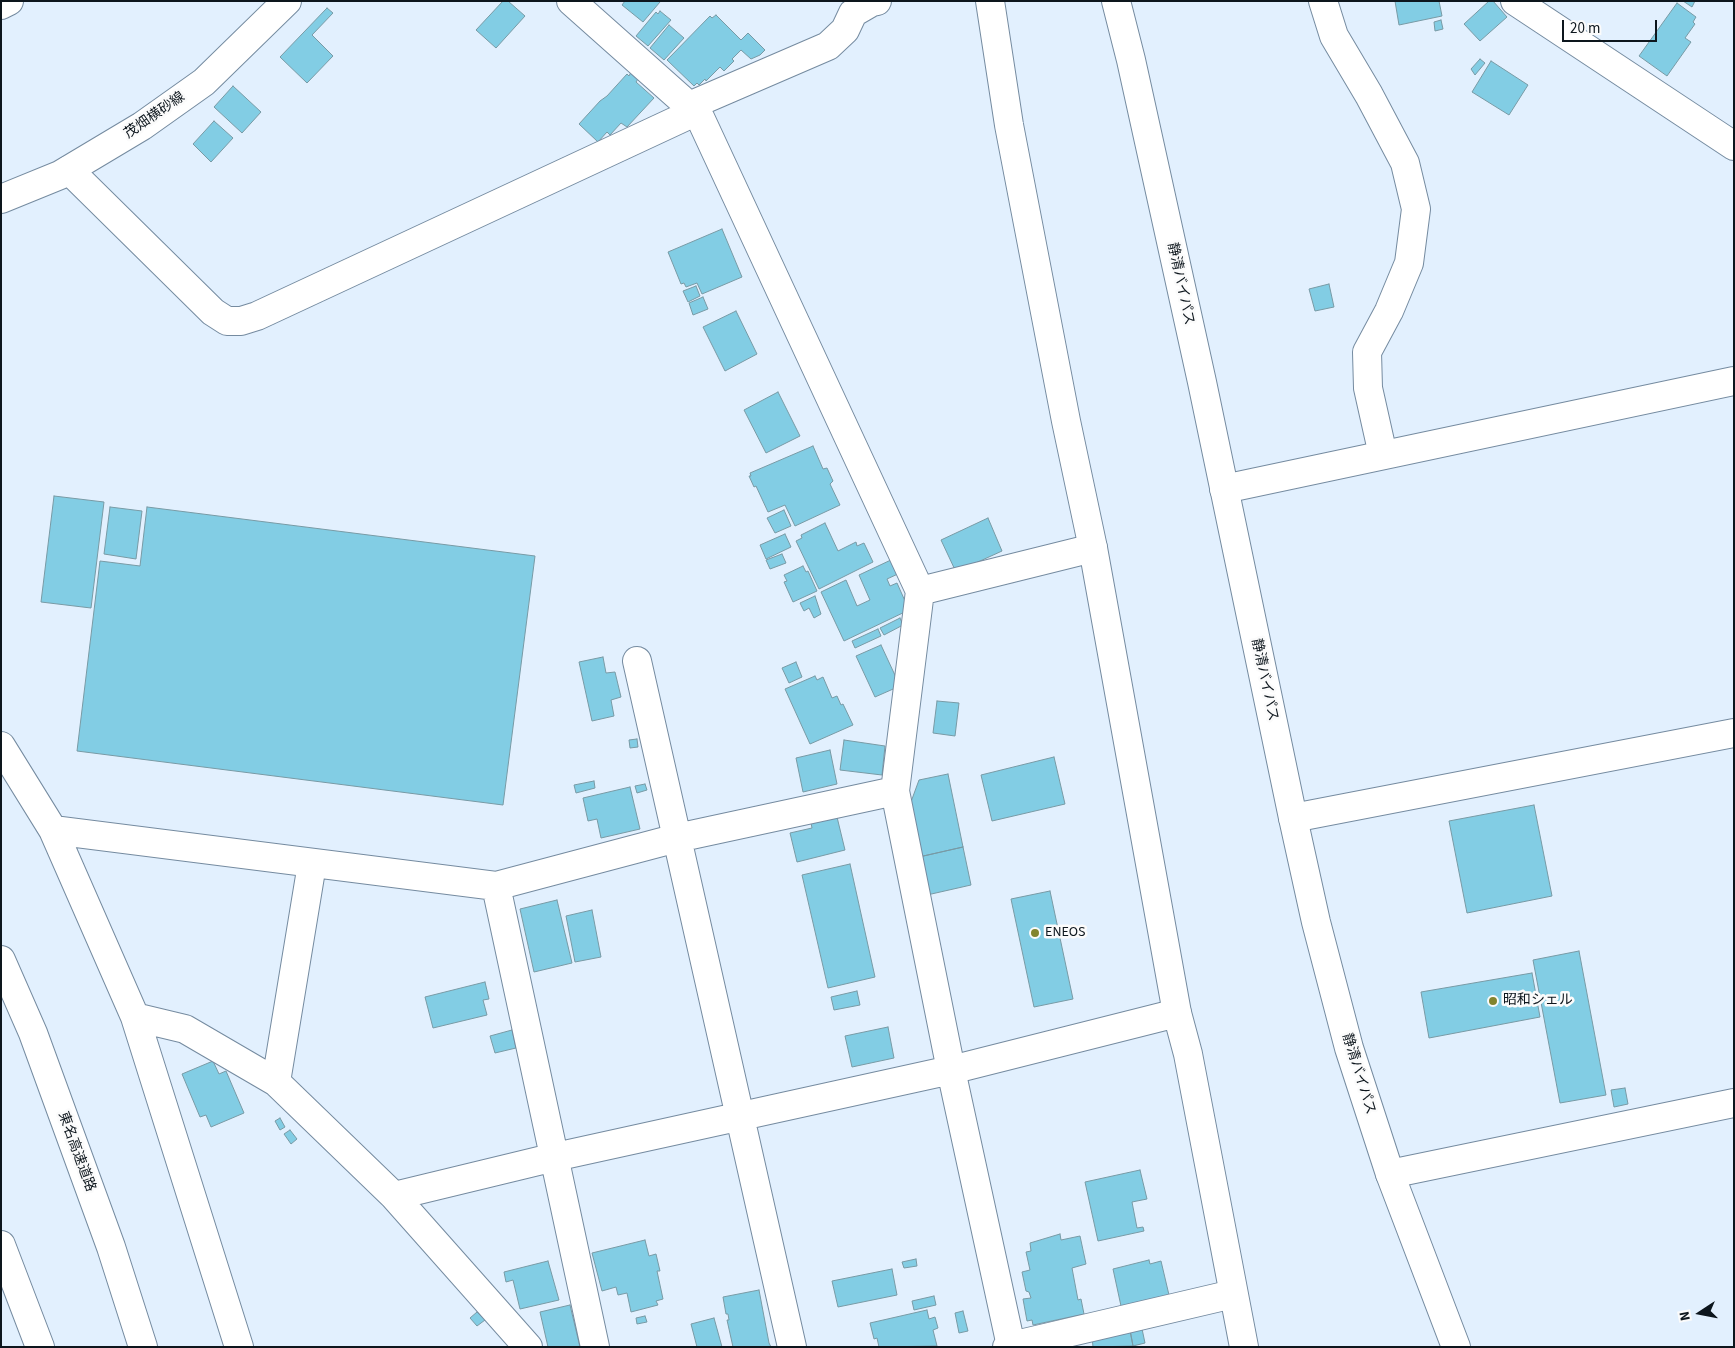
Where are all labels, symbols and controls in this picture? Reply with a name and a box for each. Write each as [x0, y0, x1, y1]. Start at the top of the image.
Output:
scale bar [1565, 10, 1660, 42]
text: 20 m [1570, 18, 1600, 39]
street label: 茂畑横砂線 [122, 89, 188, 143]
street label: 静清バイパス [1163, 241, 1197, 327]
street label: 静清バイパス [1247, 637, 1281, 723]
place label: ENEOS [1045, 925, 1086, 941]
marker: ENEOS [1029, 927, 1041, 939]
place label: 昭和シェル [1503, 993, 1573, 1009]
marker: 昭和シェル [1487, 995, 1499, 1007]
street label: 静清バイパス [1338, 1031, 1378, 1117]
street label: 東名高速道路 [54, 1110, 98, 1194]
north arrow [1675, 1288, 1725, 1338]
text: N [1675, 1309, 1696, 1322]

